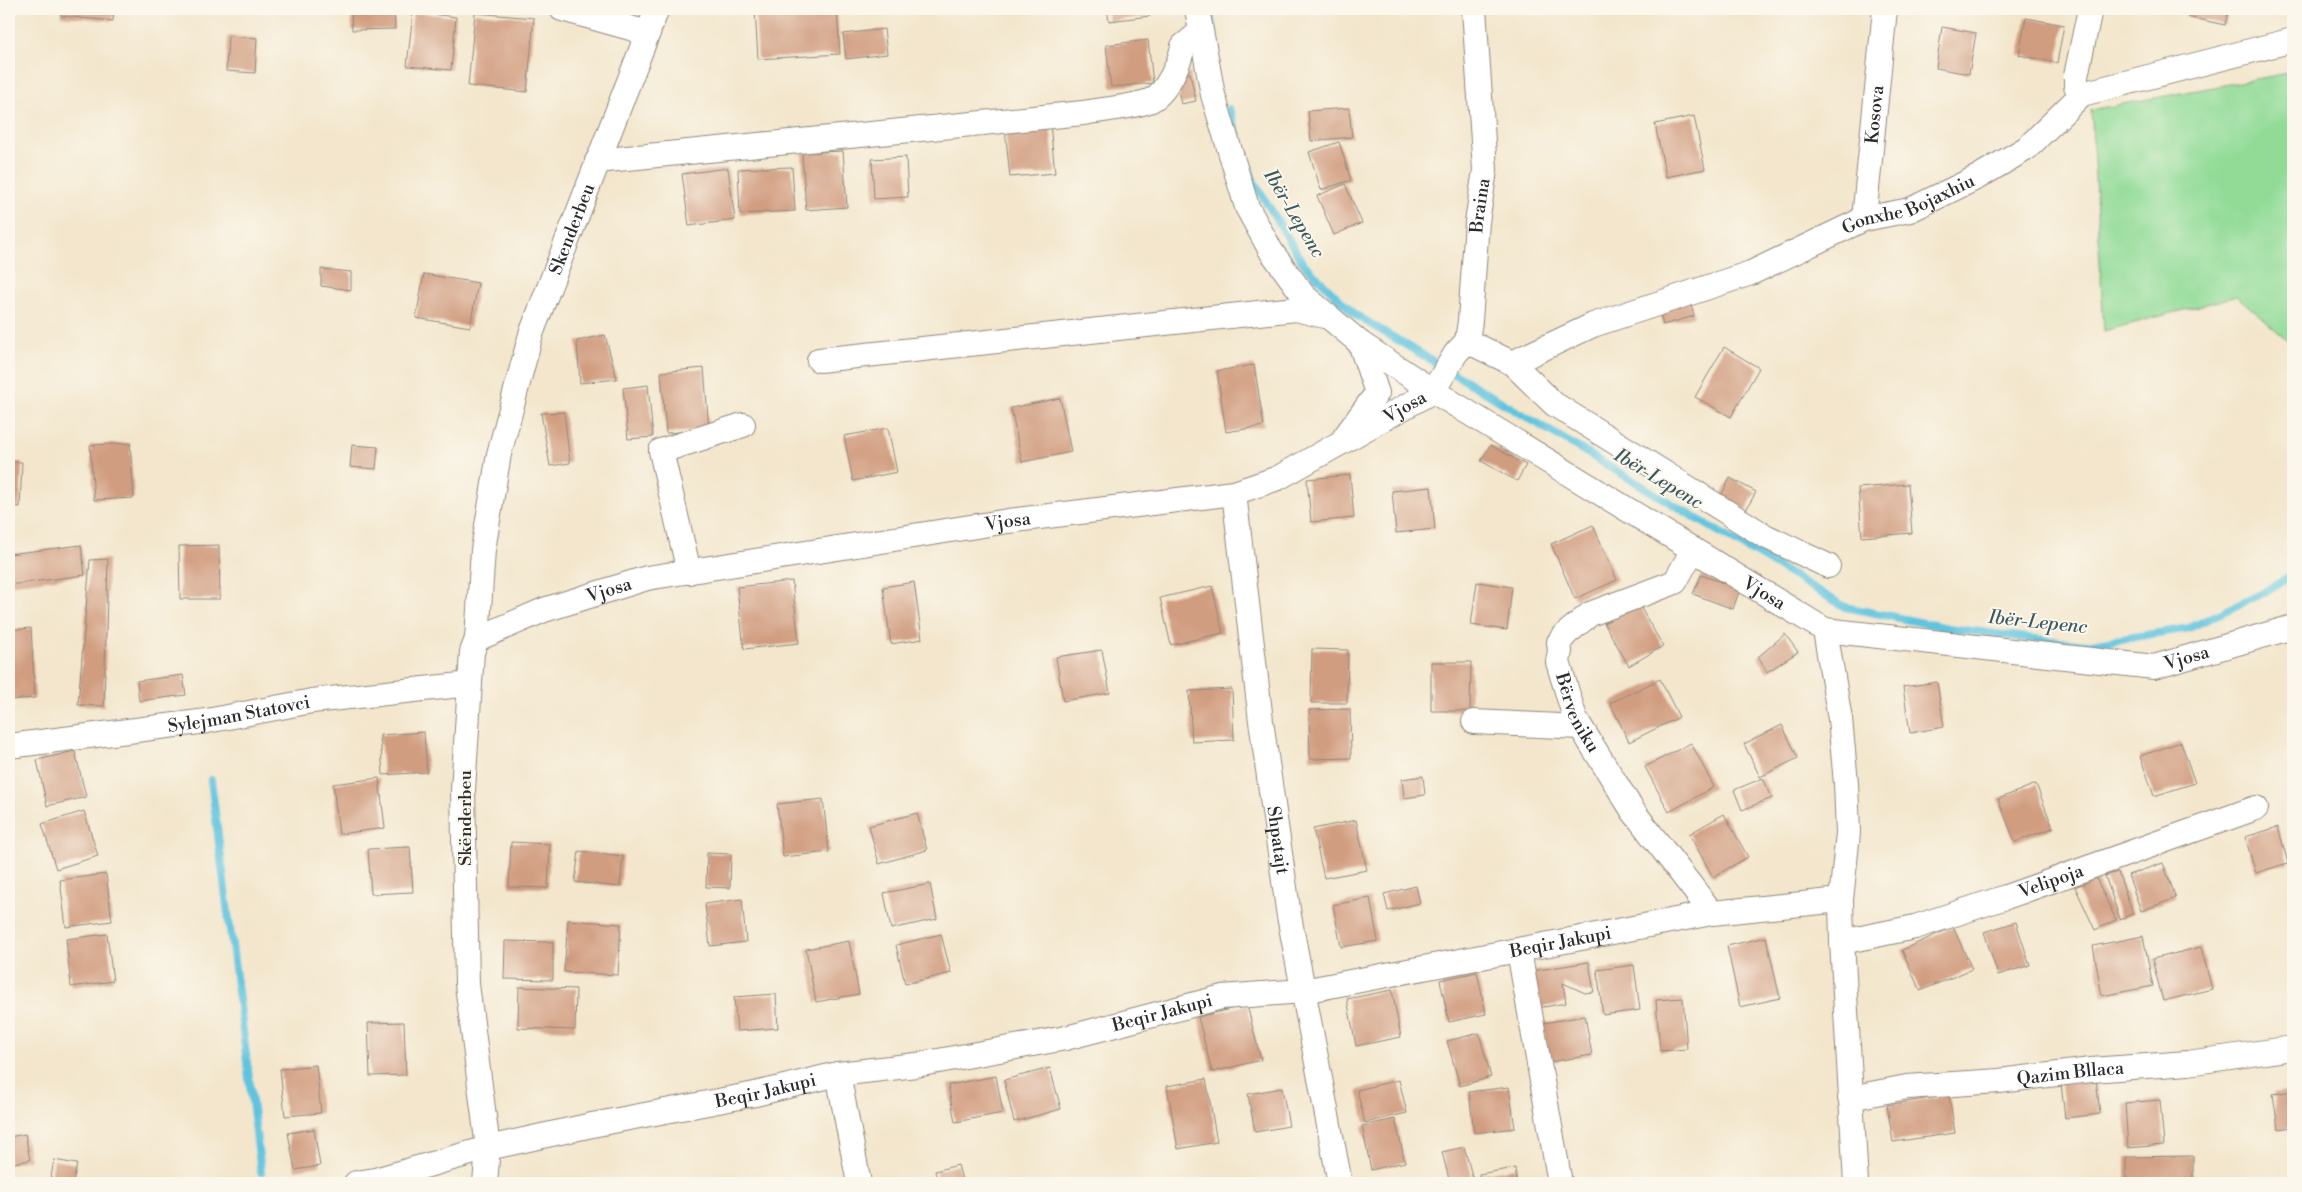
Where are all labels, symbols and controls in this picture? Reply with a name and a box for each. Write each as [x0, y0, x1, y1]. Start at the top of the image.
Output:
street label: Kosova [1861, 83, 1889, 145]
water label: Ibër-Lepenc [1258, 164, 1330, 262]
street label: Gonxhe Bojaxhiu [1838, 169, 1979, 240]
street label: Braina [1465, 176, 1496, 235]
street label: Skenderbeu [544, 180, 600, 278]
street label: Vjosa [1379, 386, 1432, 429]
water label: Ibër-Lepenc [1609, 442, 1707, 515]
street label: Vjosa [982, 507, 1033, 537]
street label: Vjosa [1738, 571, 1790, 616]
street label: Vjosa [583, 572, 635, 608]
water label: Ibër-Lepenc [1986, 605, 2089, 639]
street label: Vjosa [2160, 640, 2213, 676]
street label: Bërveniku [1550, 669, 1605, 757]
street label: Sylejman Statovci [166, 691, 312, 738]
street label: Skënderbeu [454, 769, 477, 866]
street label: Shpatajt [1261, 805, 1294, 876]
street label: Velipoja [2015, 859, 2087, 904]
street label: Beqir Jakupi [1507, 921, 1613, 964]
street label: Beqir Jakupi [1109, 989, 1215, 1038]
street label: Qazim Bllaca [2015, 1057, 2126, 1091]
street label: Beqir Jakupi [712, 1069, 818, 1114]

